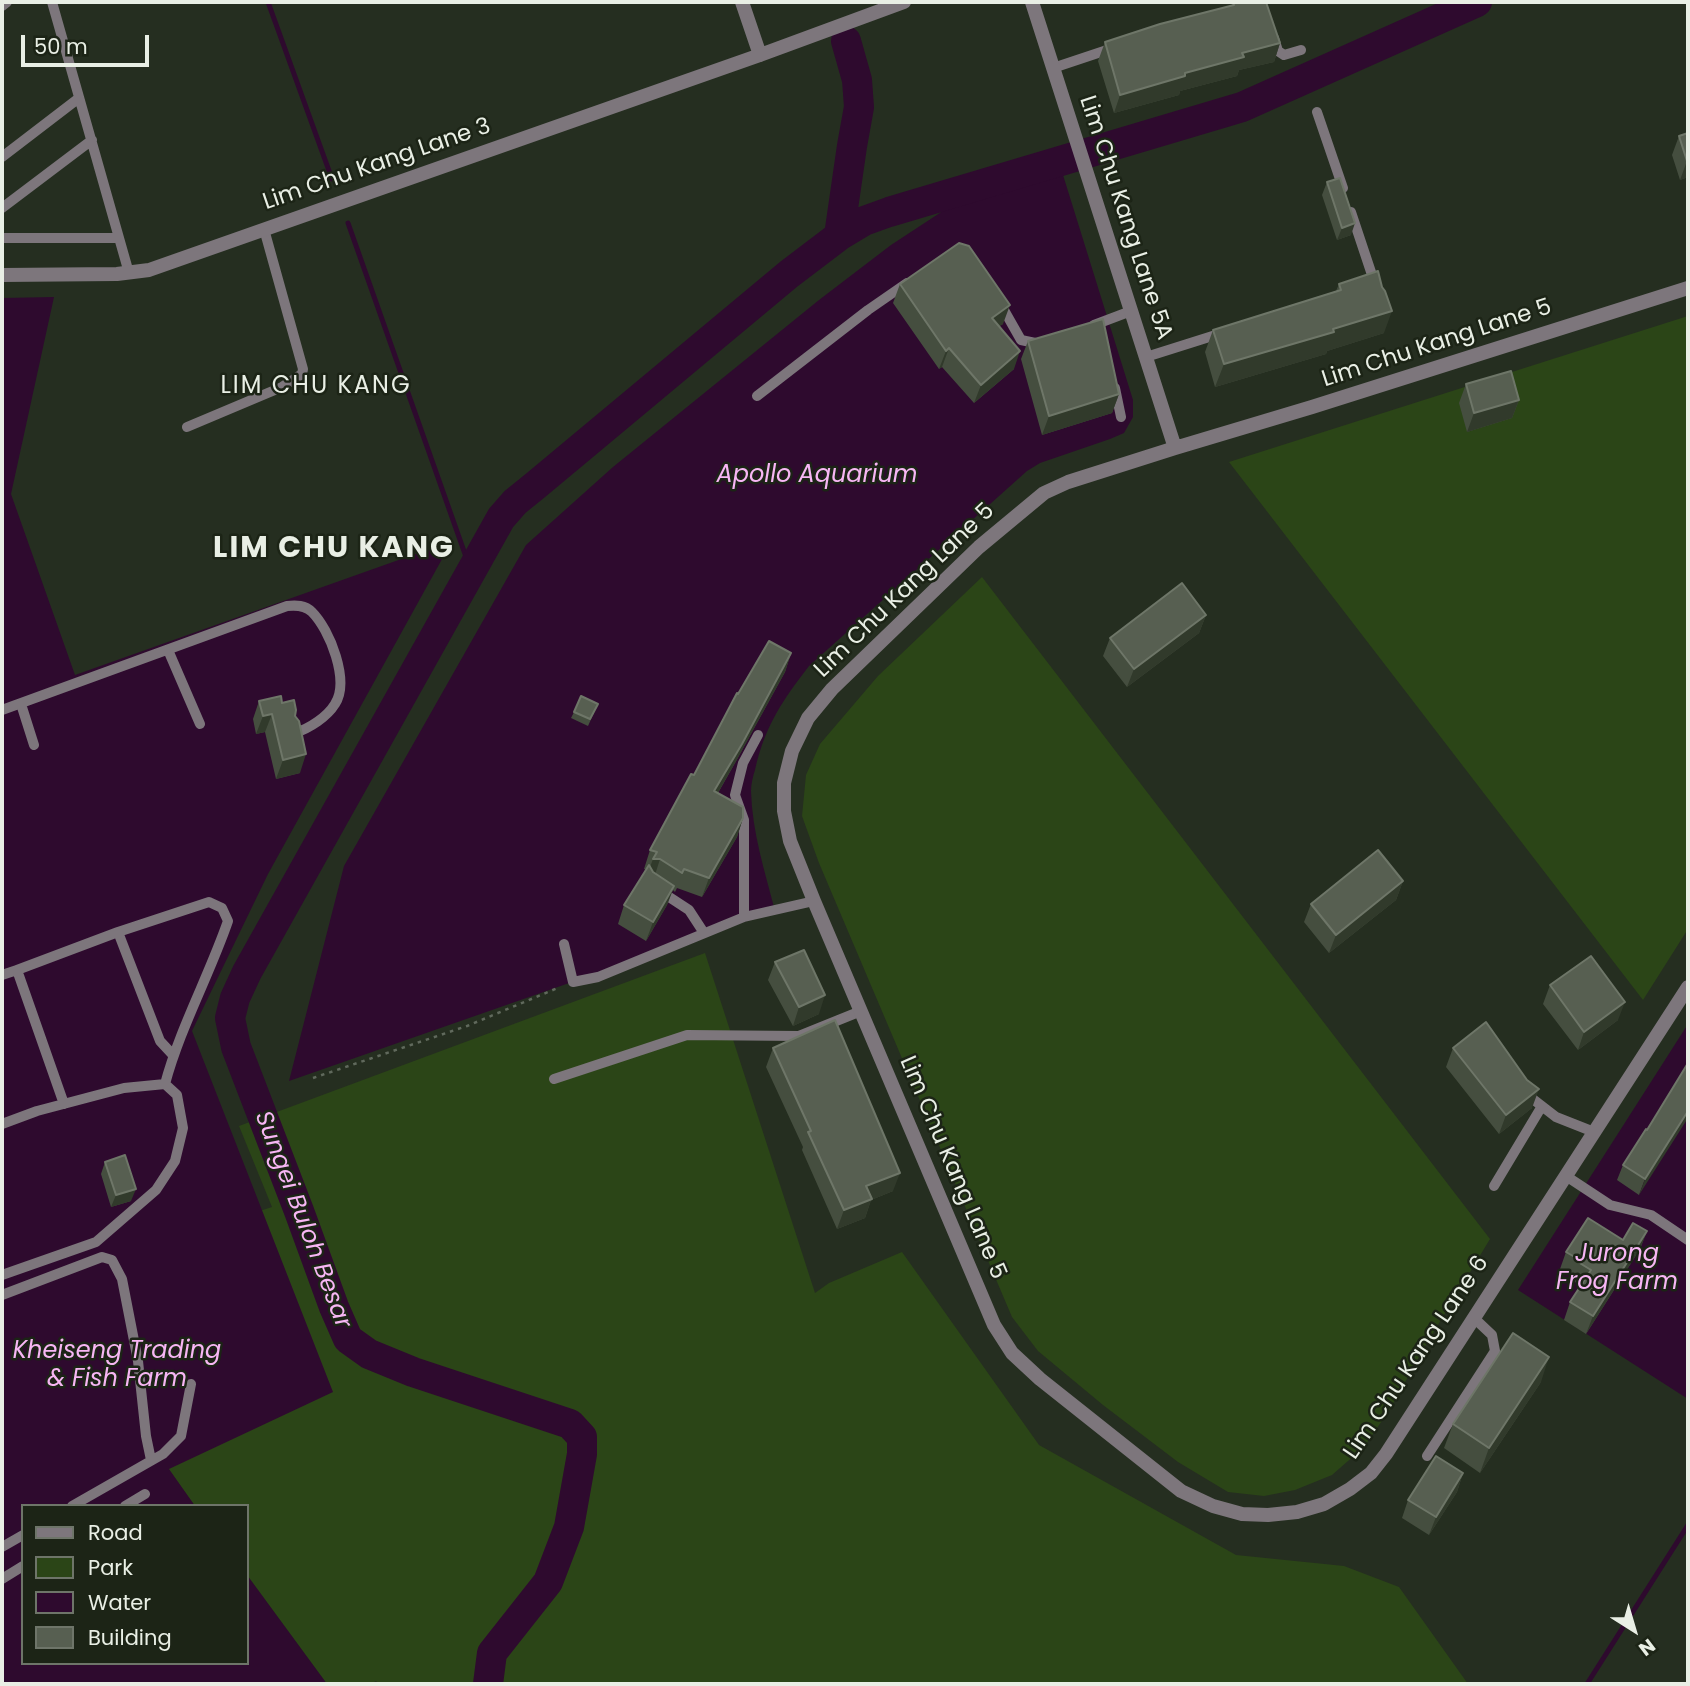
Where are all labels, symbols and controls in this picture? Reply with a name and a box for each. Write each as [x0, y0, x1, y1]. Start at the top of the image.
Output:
scale bar [24, 21, 152, 65]
text: 50 m [34, 32, 88, 61]
street label: Lim Chu Kang Lane 5A [1072, 92, 1178, 344]
street label: Lim Chu Kang Lane 3 [260, 113, 494, 217]
street label: Lim Chu Kang Lane 5 [1319, 294, 1555, 394]
district label: LIM CHU KANG [222, 373, 410, 401]
water label: Apollo Aquarium [717, 462, 917, 490]
street label: Lim Chu Kang Lane 5 [809, 498, 1001, 684]
district label: LIM CHU KANG [215, 531, 453, 567]
street label: Lim Chu Kang Lane 5 [892, 1052, 1012, 1284]
water label: Sungei Buloh Besar [247, 1107, 357, 1333]
water label: Jurong Frog Farm [1556, 1241, 1678, 1297]
street label: Lim Chu Kang Lane 6 [1339, 1251, 1495, 1465]
water label: Kheiseng Trading & Fish Farm [13, 1338, 221, 1394]
legend [21, 1504, 248, 1665]
text: Road [88, 1518, 143, 1547]
text: Park [88, 1553, 133, 1582]
text: Water [88, 1588, 151, 1617]
north arrow [1599, 1595, 1669, 1665]
text: Building [88, 1623, 172, 1652]
text: N [1633, 1632, 1661, 1662]

